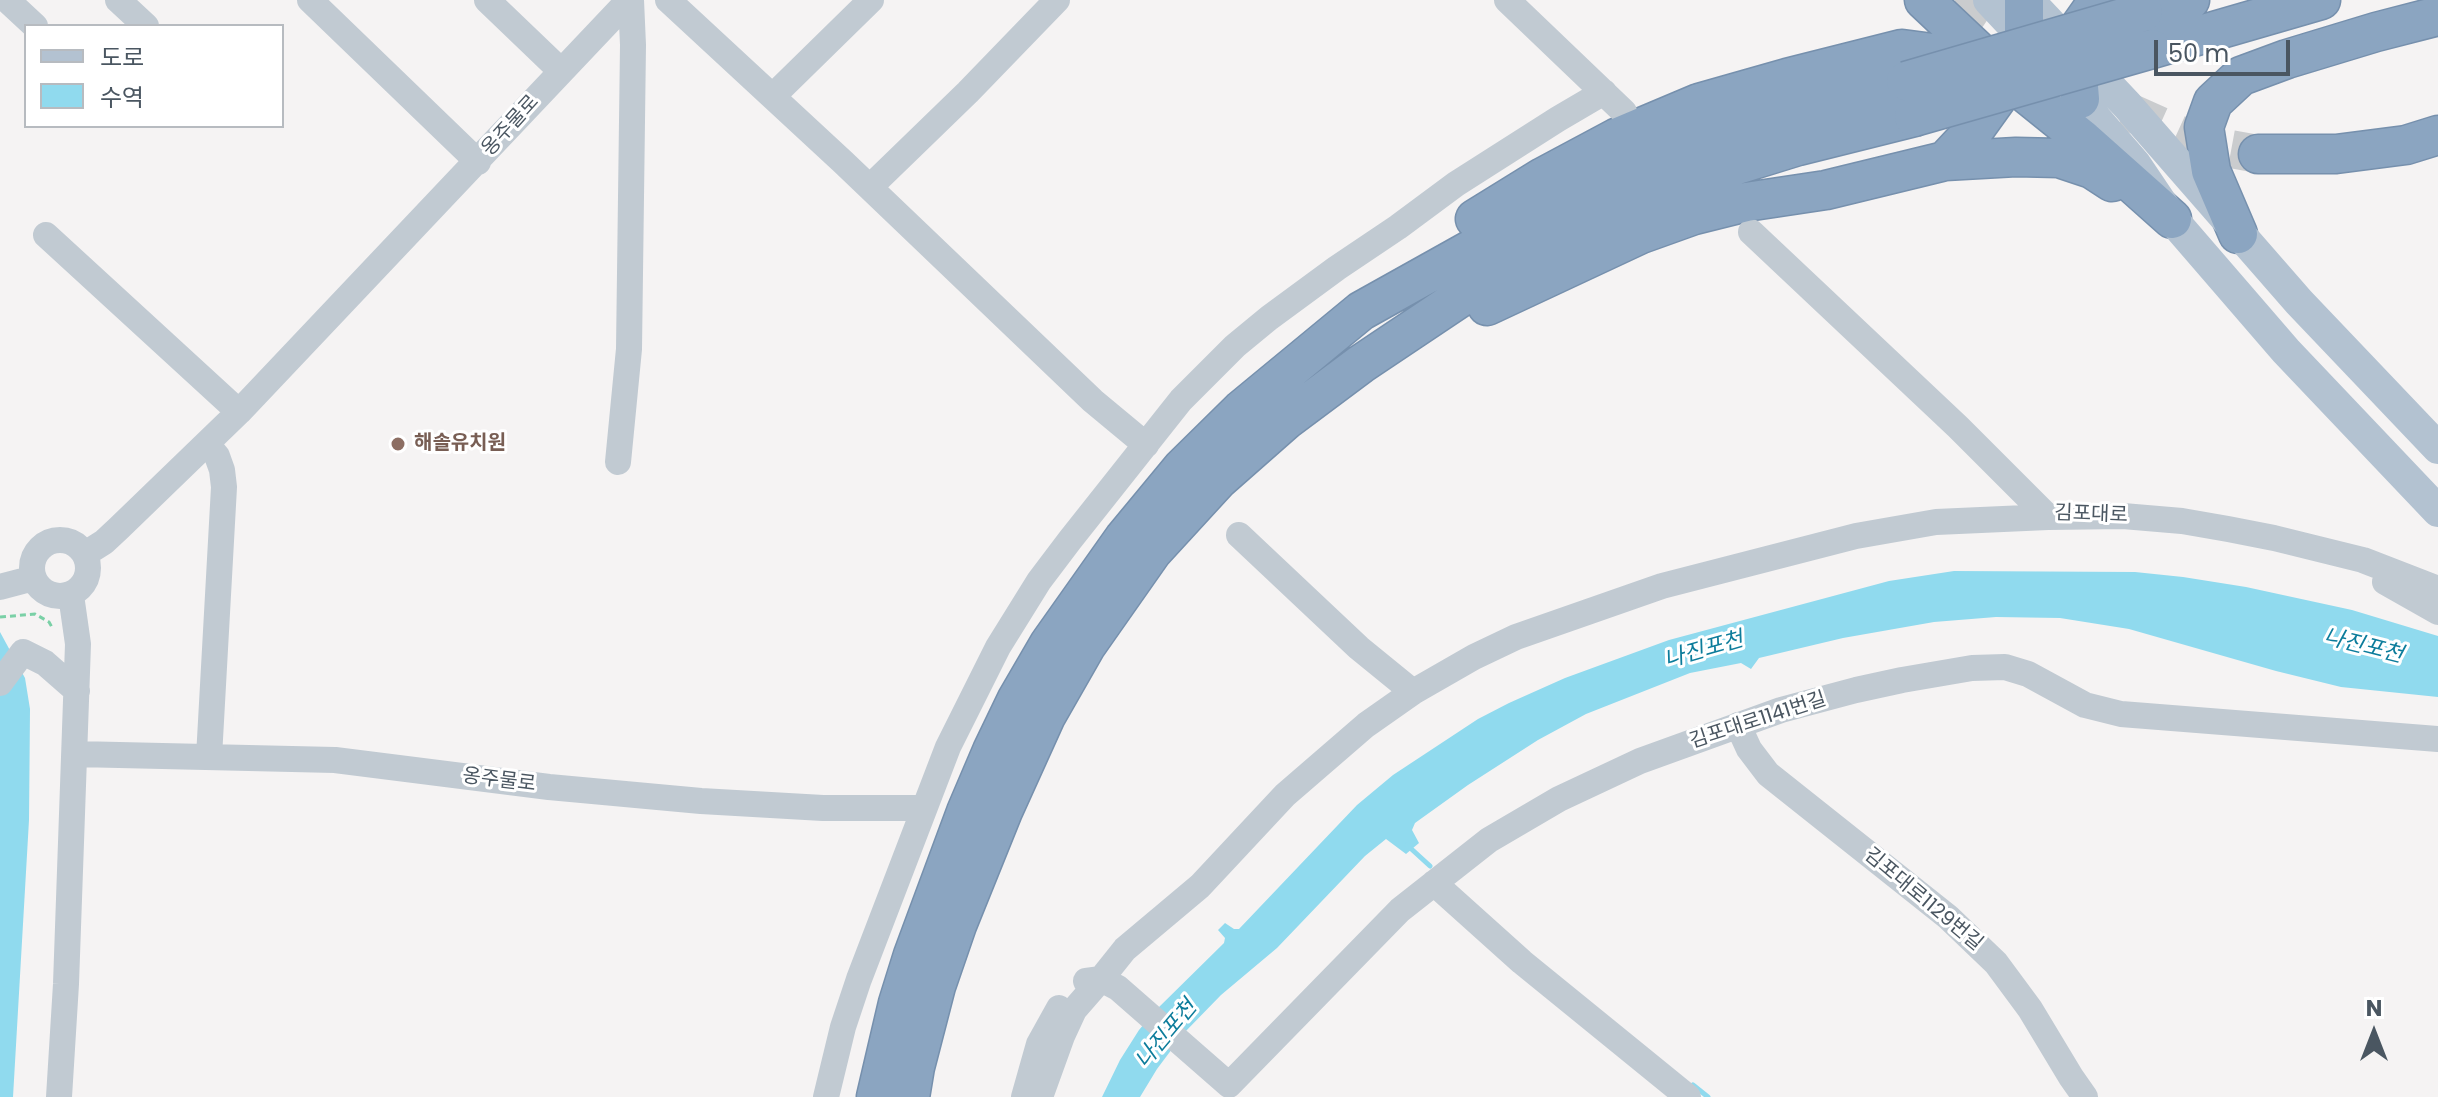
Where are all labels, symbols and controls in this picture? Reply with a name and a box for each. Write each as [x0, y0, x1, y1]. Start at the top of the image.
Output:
legend [24, 24, 284, 128]
scale bar [2158, 24, 2294, 74]
text: 50 m [2168, 37, 2229, 70]
text: 도로 [100, 41, 144, 74]
text: 수역 [100, 81, 144, 114]
street label: 옹주물로 [477, 91, 545, 161]
place label: 해솔유치원 [414, 432, 506, 456]
marker: 해솔유치원 [389, 435, 407, 453]
street label: 김포대로 [2054, 502, 2128, 528]
water label: 나진포천 [2321, 624, 2405, 670]
water label: 나진포천 [1661, 627, 1747, 675]
street label: 김포대로1141번길 [1687, 688, 1829, 754]
street label: 옹주물로 [461, 765, 537, 797]
street label: 김포대로1129번길 [1859, 843, 1987, 957]
north arrow [2334, 993, 2414, 1073]
text: N [2366, 993, 2382, 1024]
water label: 나진포천 [1131, 996, 1203, 1074]

